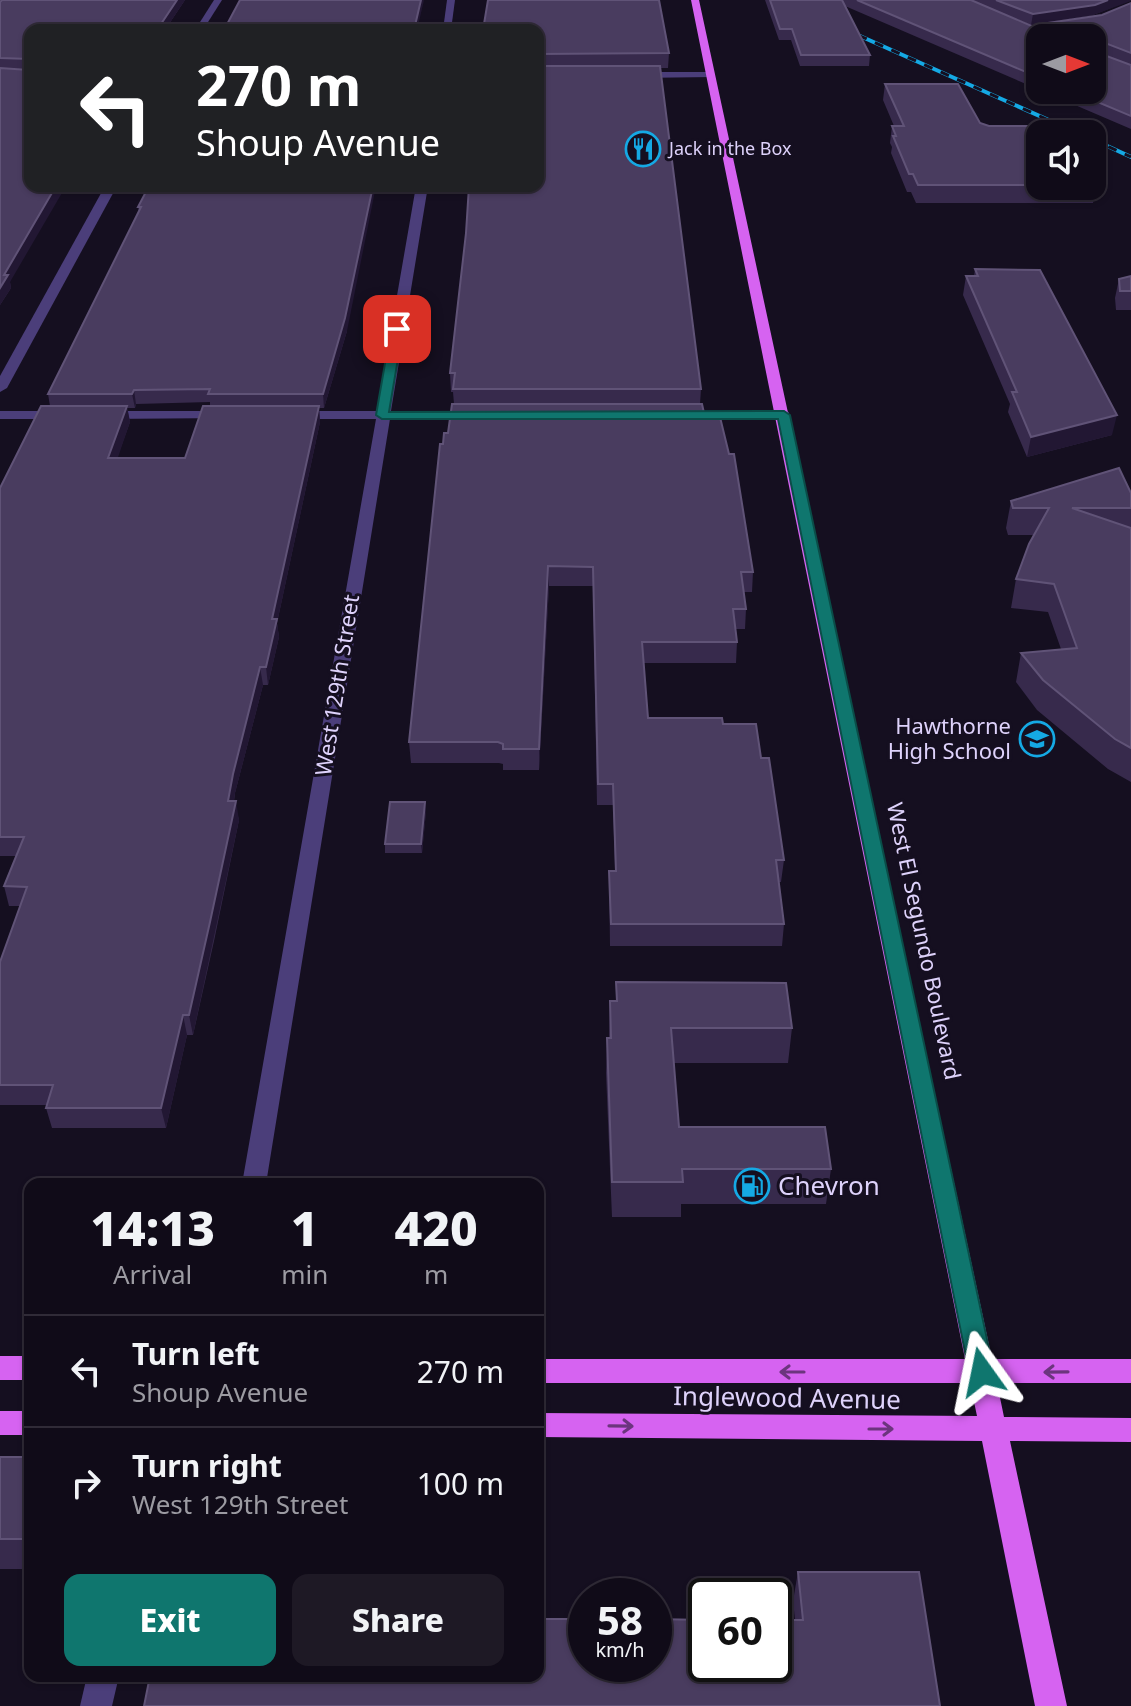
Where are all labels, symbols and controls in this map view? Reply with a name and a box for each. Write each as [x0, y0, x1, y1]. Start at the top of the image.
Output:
north arrow [1026, 24, 1106, 104]
map controls [1026, 24, 1106, 200]
text: 270 m [196, 46, 361, 122]
icon: left [64, 56, 168, 160]
text: Shoup Avenue [196, 118, 440, 167]
button: sound [1026, 120, 1106, 200]
restaurant icon: Jack in the Box [624, 130, 662, 168]
place label: Jack in the Box [667, 136, 792, 160]
pin [363, 295, 431, 363]
icon: arrive [375, 307, 419, 351]
street label: West 129th Street [307, 592, 365, 778]
place label: Hawthorne High School [888, 710, 1011, 765]
school or university icon: Hawthorne High School [1018, 720, 1056, 758]
street label: West El Segundo Boulevard [881, 799, 969, 1082]
fuel station icon: Chevron [733, 1167, 771, 1205]
place label: Chevron [778, 1167, 880, 1203]
text: 14:13 [90, 1195, 215, 1260]
text: 1 [291, 1195, 319, 1260]
text: 420 [395, 1195, 478, 1260]
text: Arrival [113, 1256, 192, 1292]
text: min [281, 1256, 328, 1292]
text: m [424, 1256, 448, 1292]
position arrow [940, 1330, 1024, 1414]
text: Turn left [132, 1333, 260, 1374]
icon: left [64, 1349, 108, 1393]
text: 270 m [417, 1351, 504, 1392]
one-way arrow [779, 1364, 806, 1380]
one-way arrow [1043, 1364, 1070, 1380]
text: Shoup Avenue [132, 1374, 308, 1410]
street label: Inglewood Avenue [673, 1377, 901, 1417]
one-way arrow [607, 1418, 634, 1434]
one-way arrow [867, 1422, 894, 1437]
text: Turn right [132, 1445, 282, 1486]
icon: right [64, 1461, 108, 1505]
text: 100 m [417, 1463, 504, 1504]
text: West 129th Street [132, 1486, 348, 1522]
button: Exit [64, 1574, 276, 1666]
button: Share [292, 1574, 504, 1666]
speed limit sign: 60 [688, 1578, 792, 1682]
text: 58 [597, 1592, 643, 1647]
text: km/h [595, 1636, 645, 1663]

